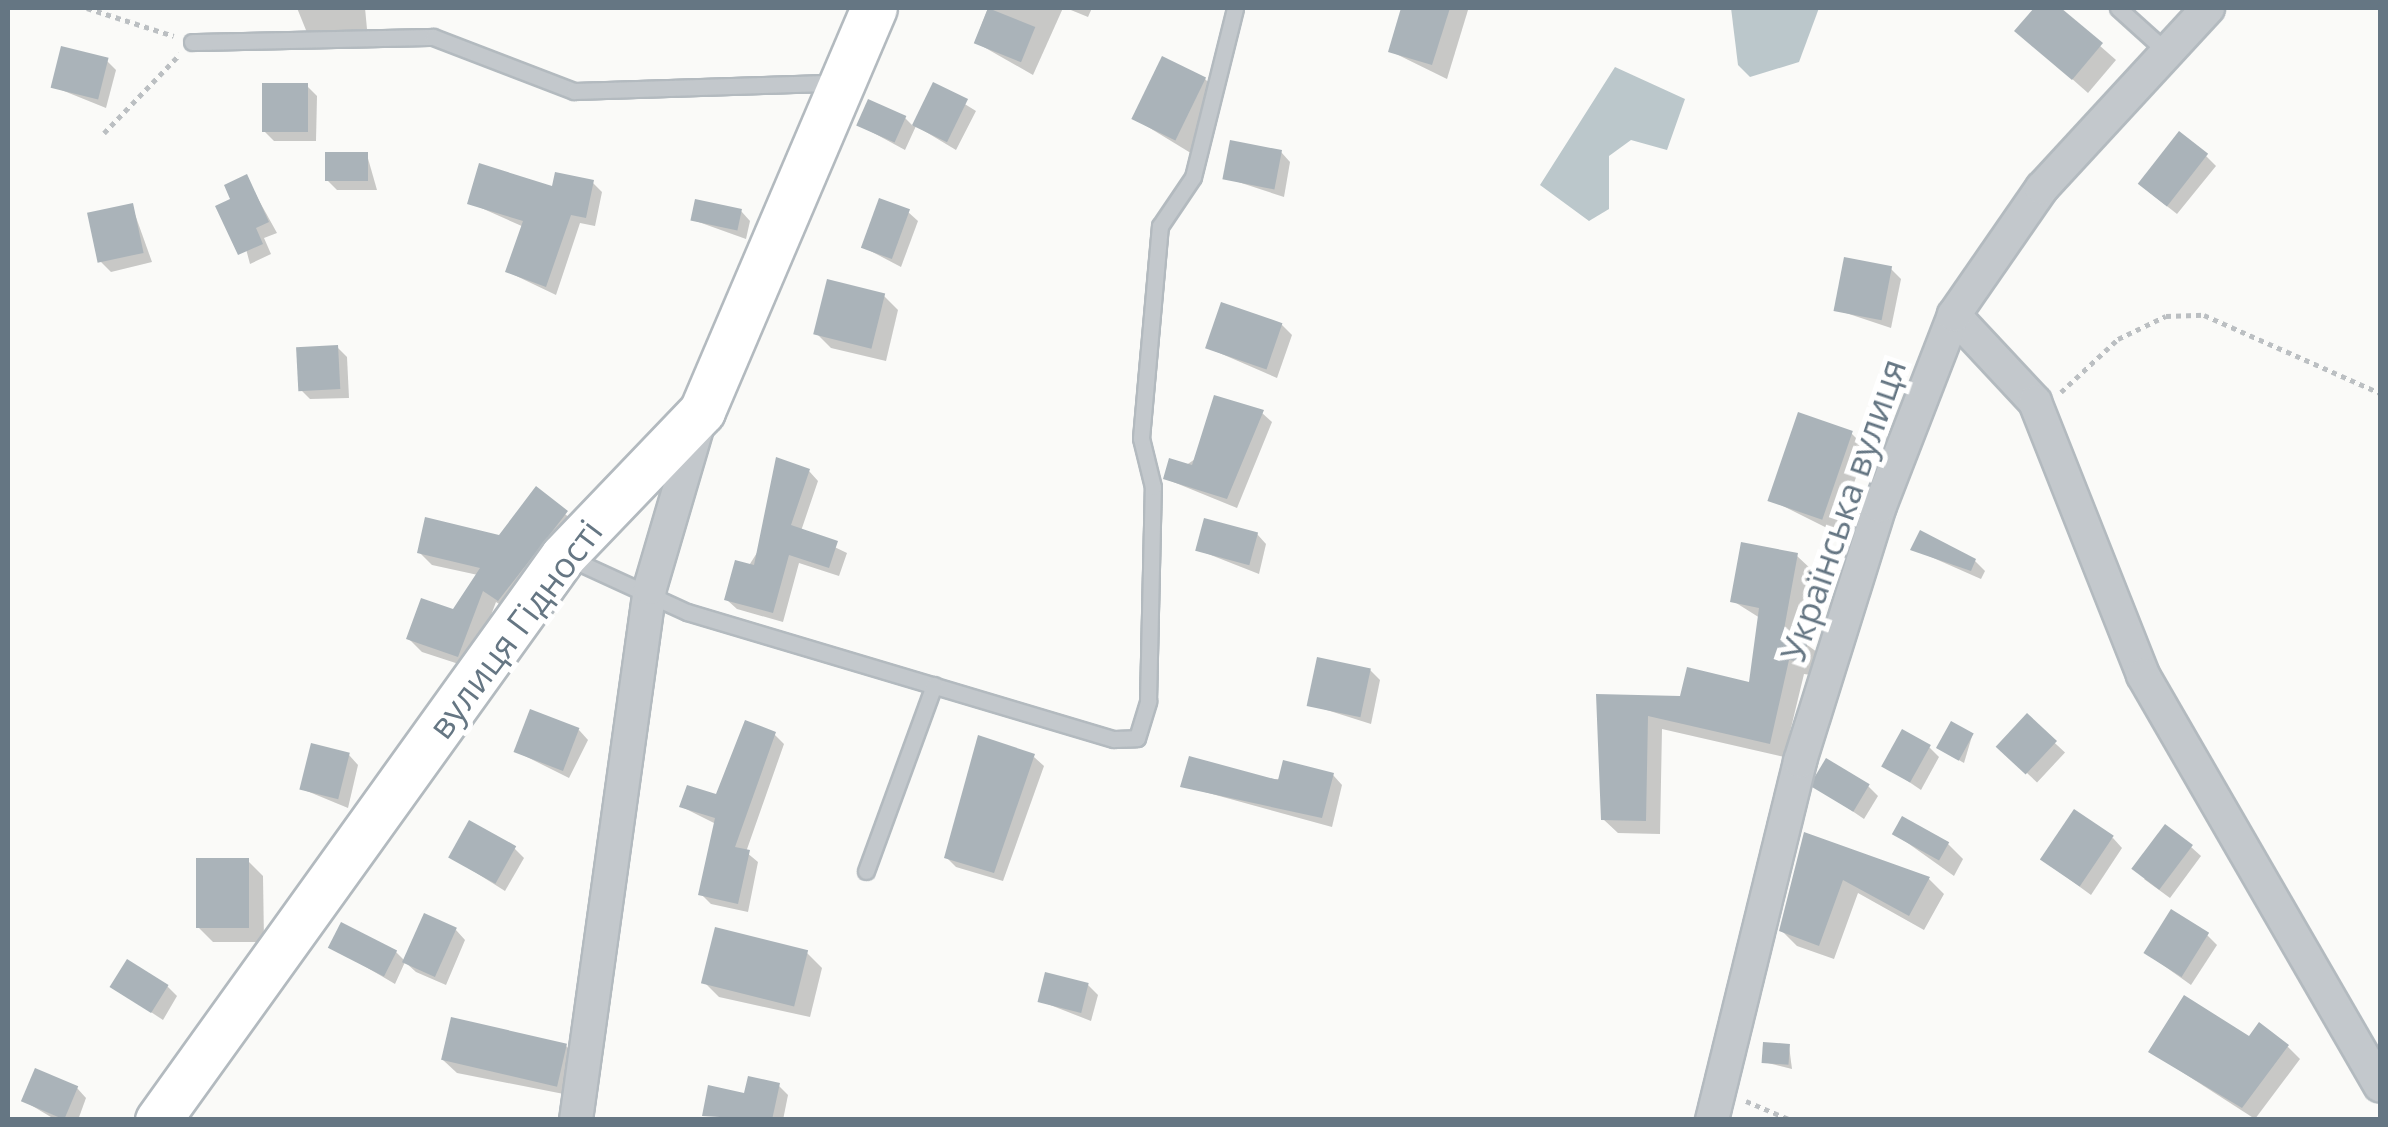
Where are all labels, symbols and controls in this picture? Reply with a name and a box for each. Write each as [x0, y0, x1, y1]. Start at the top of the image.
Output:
street label: Українська вулиця [1772, 353, 1914, 667]
street label: вулиця Гідності [419, 511, 611, 747]

